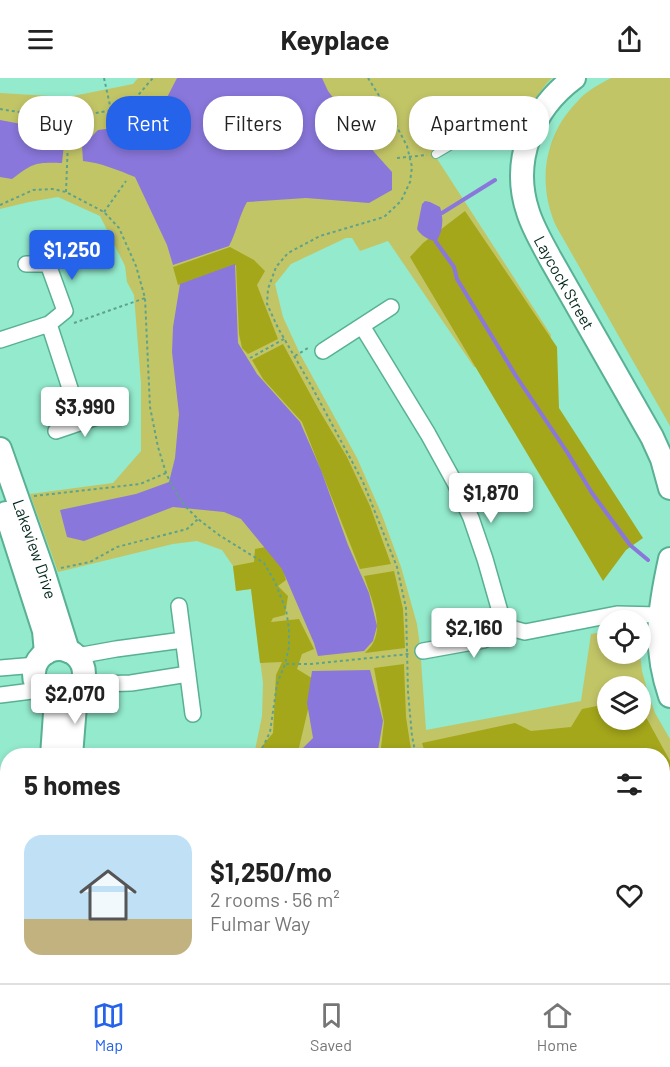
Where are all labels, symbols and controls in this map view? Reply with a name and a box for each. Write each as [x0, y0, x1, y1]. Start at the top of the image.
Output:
icon: menu [24, 23, 57, 56]
text: Keyplace [281, 23, 389, 55]
icon: share [613, 23, 646, 56]
chip: Buy [18, 96, 94, 150]
chip: Rent [106, 96, 191, 150]
chip: Filters [203, 96, 303, 150]
chip: New [315, 96, 397, 150]
chip: Apartment [409, 96, 549, 150]
pin: $1,250 [23, 230, 121, 281]
street label: Laycock Street [531, 232, 599, 333]
text: $1,250 [43, 237, 101, 261]
pin: $3,990 [36, 387, 134, 438]
text: $3,990 [55, 394, 115, 418]
pin: $1,870 [442, 473, 540, 524]
text: $1,870 [463, 480, 519, 504]
street label: Lakeview Drive [9, 497, 61, 601]
pin: $2,160 [425, 608, 523, 659]
map controls [597, 610, 651, 730]
button: locate [597, 610, 651, 664]
text: $2,160 [445, 615, 503, 639]
pin: $2,070 [26, 674, 124, 725]
button: layers [597, 676, 651, 730]
text: $2,070 [45, 681, 105, 705]
icon: filters [613, 768, 646, 801]
text: 5 homes [24, 769, 121, 800]
text: $1,250/mo [210, 856, 332, 887]
icon: home [72, 859, 144, 931]
icon: heart [613, 879, 646, 912]
text: 2 rooms · 56 m² [210, 887, 340, 911]
text: Fulmar Way [210, 911, 310, 935]
tab: Map [92, 999, 125, 1054]
tab: Saved [310, 999, 352, 1054]
tab: Home [537, 999, 578, 1054]

